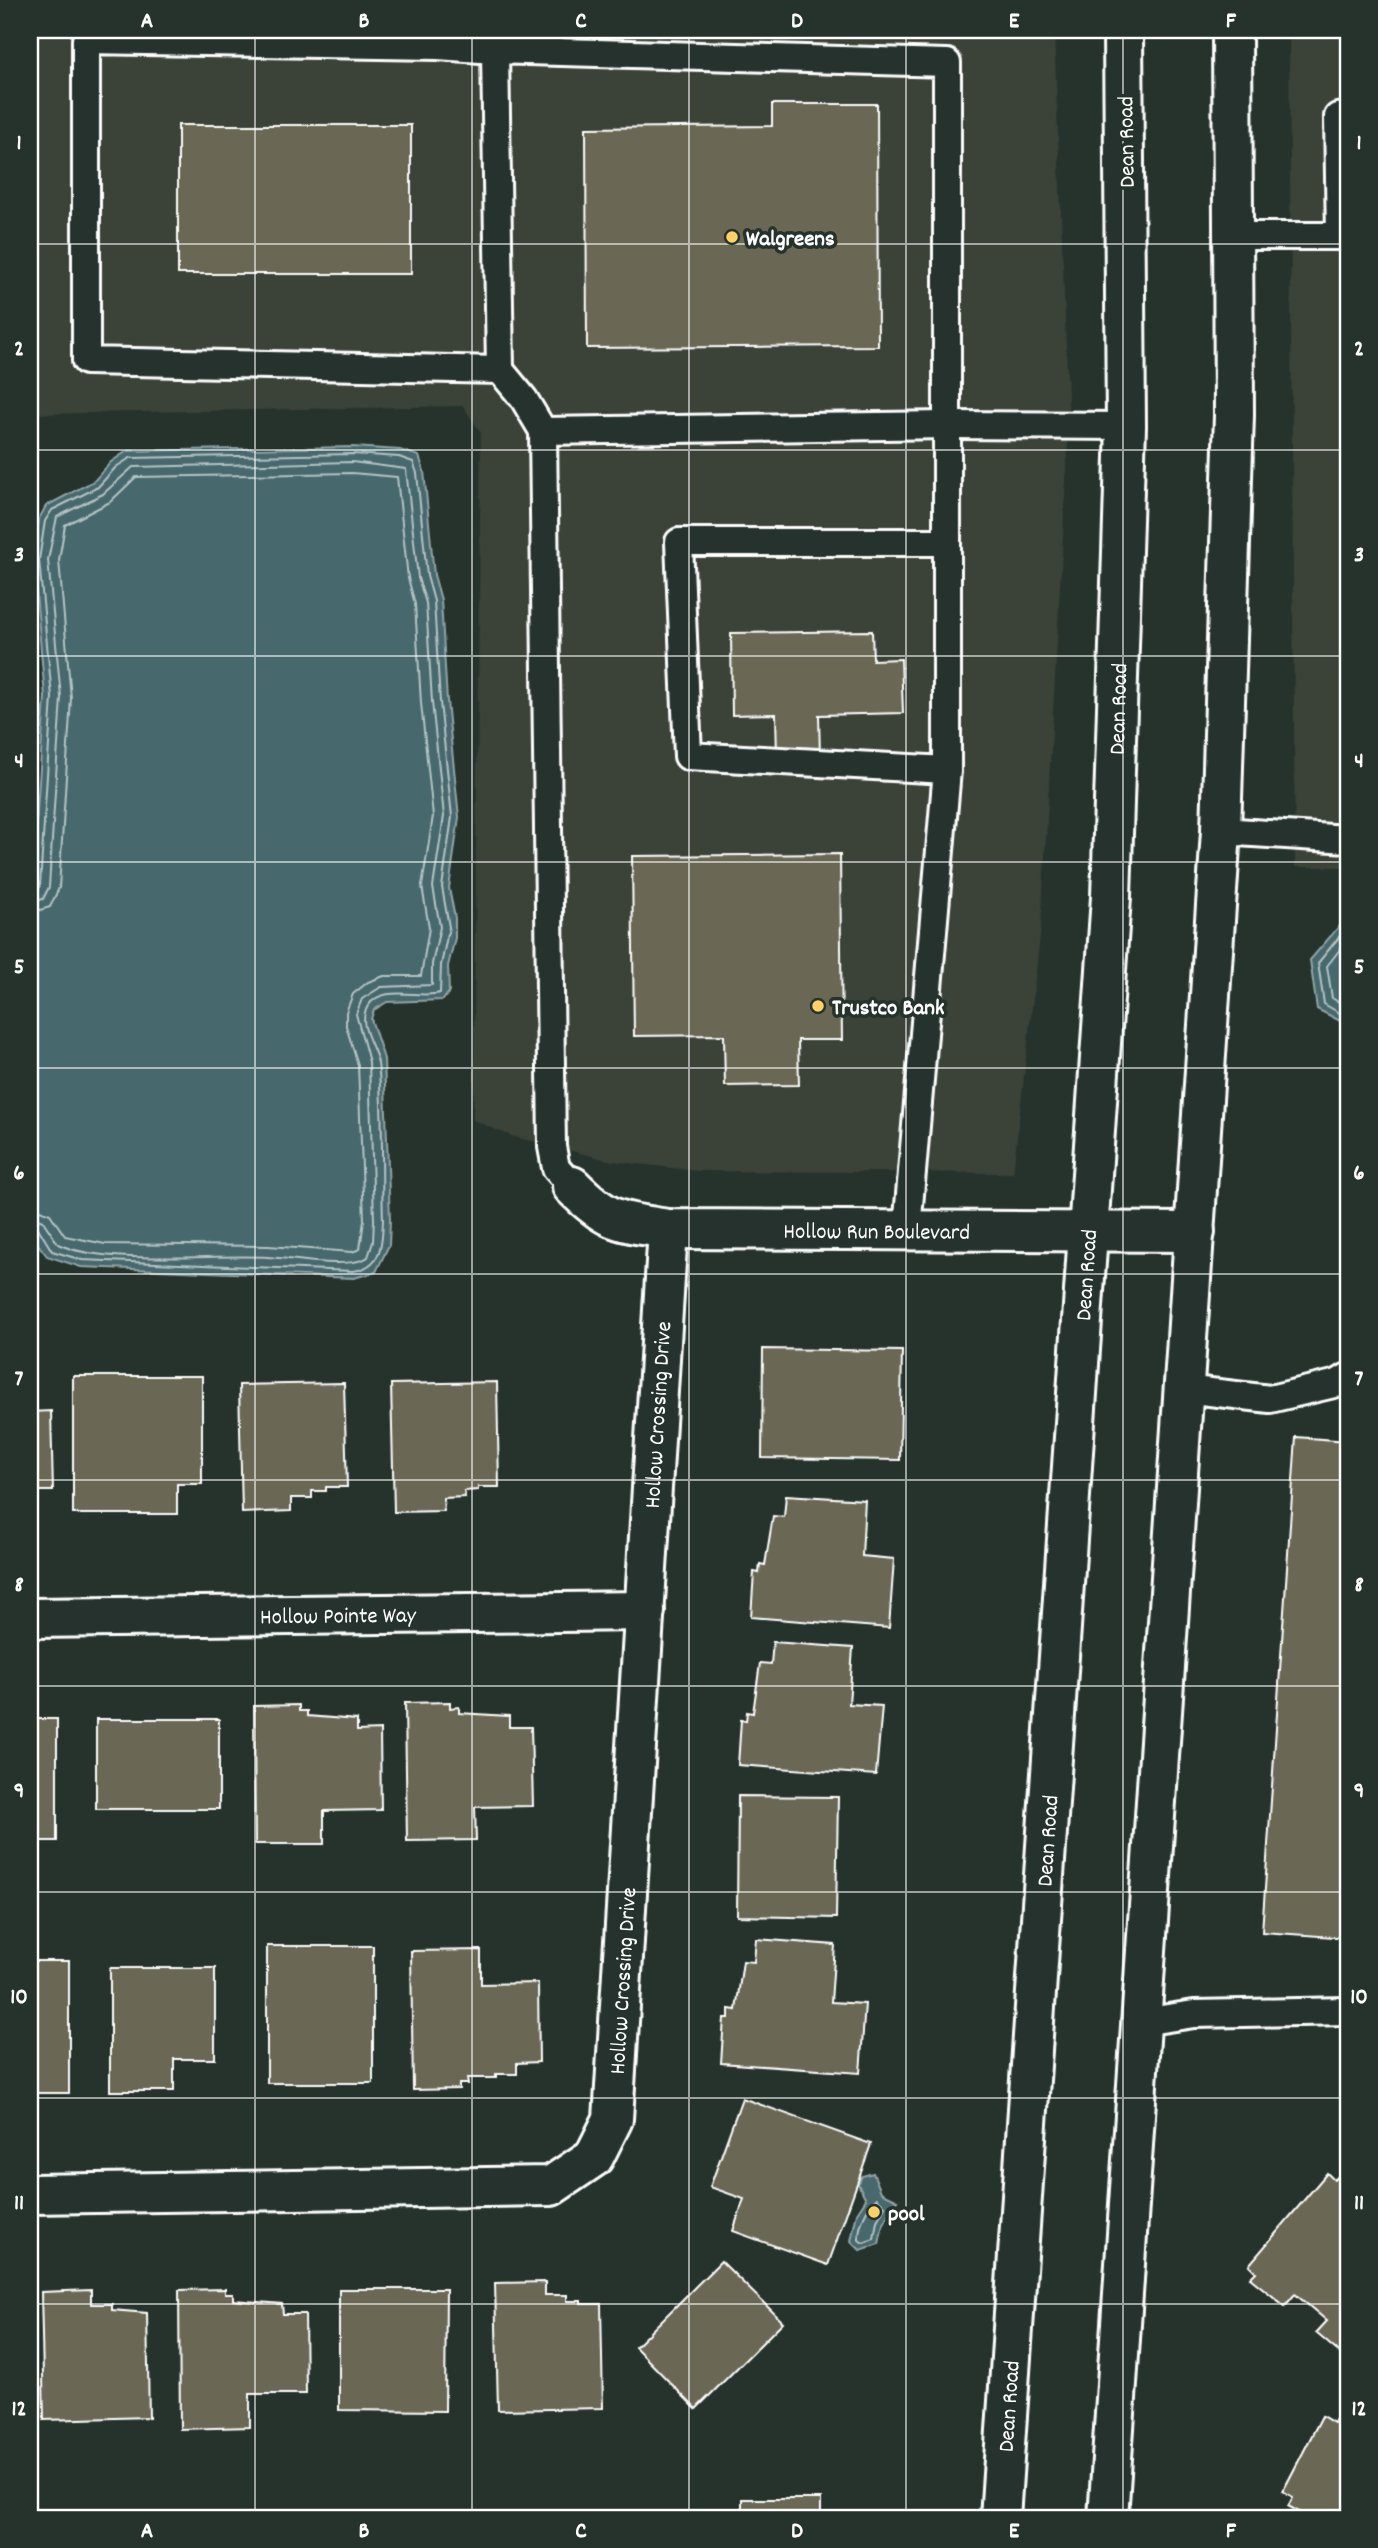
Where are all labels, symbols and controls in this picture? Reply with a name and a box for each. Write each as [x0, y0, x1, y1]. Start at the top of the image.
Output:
text: A [141, 6, 153, 39]
text: B [359, 6, 370, 39]
text: C [575, 6, 587, 39]
text: D [791, 6, 803, 39]
text: E [1009, 6, 1020, 39]
text: F [1226, 6, 1237, 39]
street label: Dean Road [1111, 96, 1146, 188]
text: 1 [16, 128, 22, 161]
text: 1 [1356, 128, 1362, 161]
place label: Walgreens [746, 224, 835, 257]
marker: Walgreens [724, 229, 740, 245]
text: 2 [14, 334, 24, 367]
text: 2 [1354, 334, 1364, 367]
text: 3 [14, 540, 24, 573]
text: 3 [1354, 540, 1364, 573]
street label: Dean Road [1103, 663, 1138, 755]
text: 4 [14, 746, 24, 779]
text: 4 [1354, 746, 1364, 779]
text: 5 [14, 952, 24, 985]
text: 5 [1354, 952, 1364, 985]
place label: Trustco Bank [832, 993, 945, 1026]
marker: Trustco Bank [810, 998, 826, 1014]
text: 6 [13, 1158, 25, 1191]
text: 6 [1353, 1158, 1365, 1191]
street label: Hollow Run Boulevard [783, 1217, 970, 1251]
street label: Dean Road [1069, 1228, 1108, 1322]
street label: Hollow Crossing Drive [638, 1320, 682, 1510]
text: 7 [15, 1364, 24, 1397]
text: 7 [1355, 1364, 1364, 1397]
text: 8 [14, 1570, 24, 1603]
text: 8 [1354, 1570, 1364, 1603]
street label: Hollow Pointe Way [260, 1601, 417, 1635]
text: 9 [14, 1776, 24, 1809]
text: 9 [1354, 1776, 1364, 1809]
street label: Dean Road [1030, 1794, 1069, 1888]
street label: Hollow Crossing Drive [603, 1886, 647, 2075]
text: 10 [10, 1982, 28, 2015]
text: 10 [1350, 1982, 1368, 2015]
text: 11 [14, 2188, 24, 2221]
text: 11 [1354, 2188, 1364, 2221]
place label: pool [888, 2199, 925, 2232]
marker: pool [866, 2204, 882, 2220]
street label: Dean Road [992, 2360, 1031, 2453]
text: 12 [11, 2394, 27, 2427]
text: 12 [1351, 2394, 1367, 2427]
text: A [141, 2516, 153, 2548]
text: B [359, 2516, 370, 2548]
text: C [575, 2516, 587, 2548]
text: D [791, 2516, 803, 2548]
text: E [1009, 2516, 1020, 2548]
text: F [1226, 2516, 1237, 2548]

